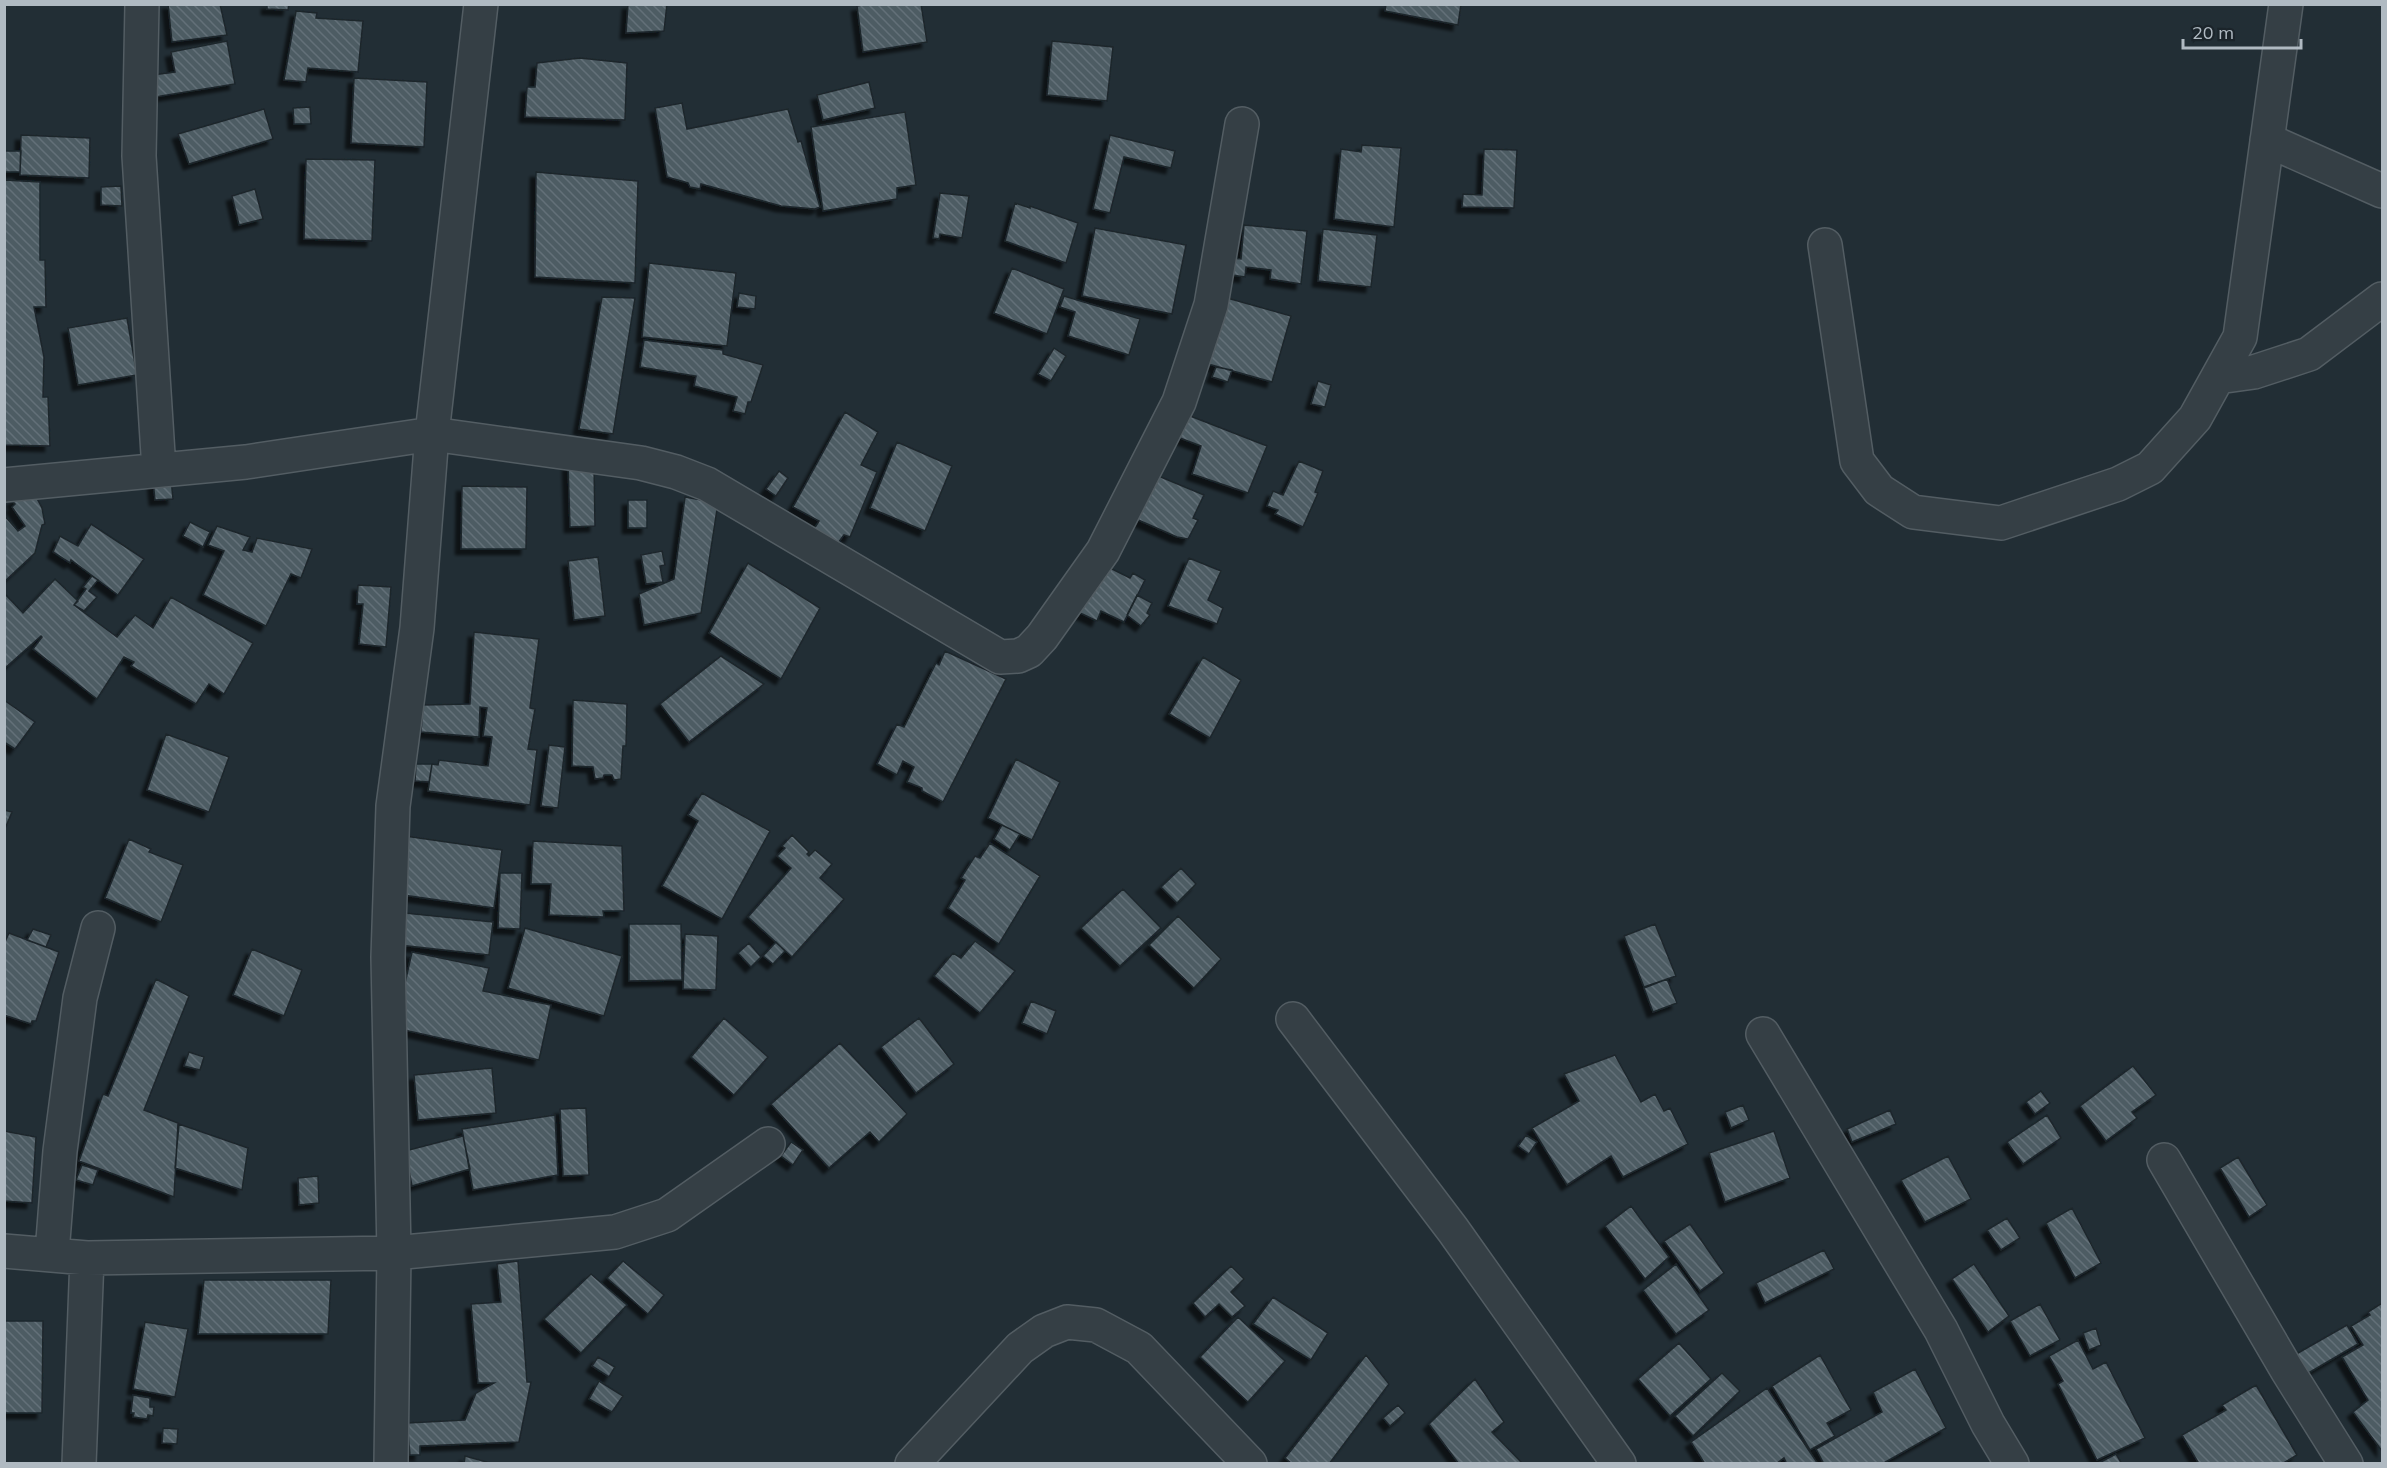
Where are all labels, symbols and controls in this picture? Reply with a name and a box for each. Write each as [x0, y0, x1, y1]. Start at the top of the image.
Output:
scale bar [2183, 12, 2302, 50]
text: 20 m [2192, 21, 2234, 44]

